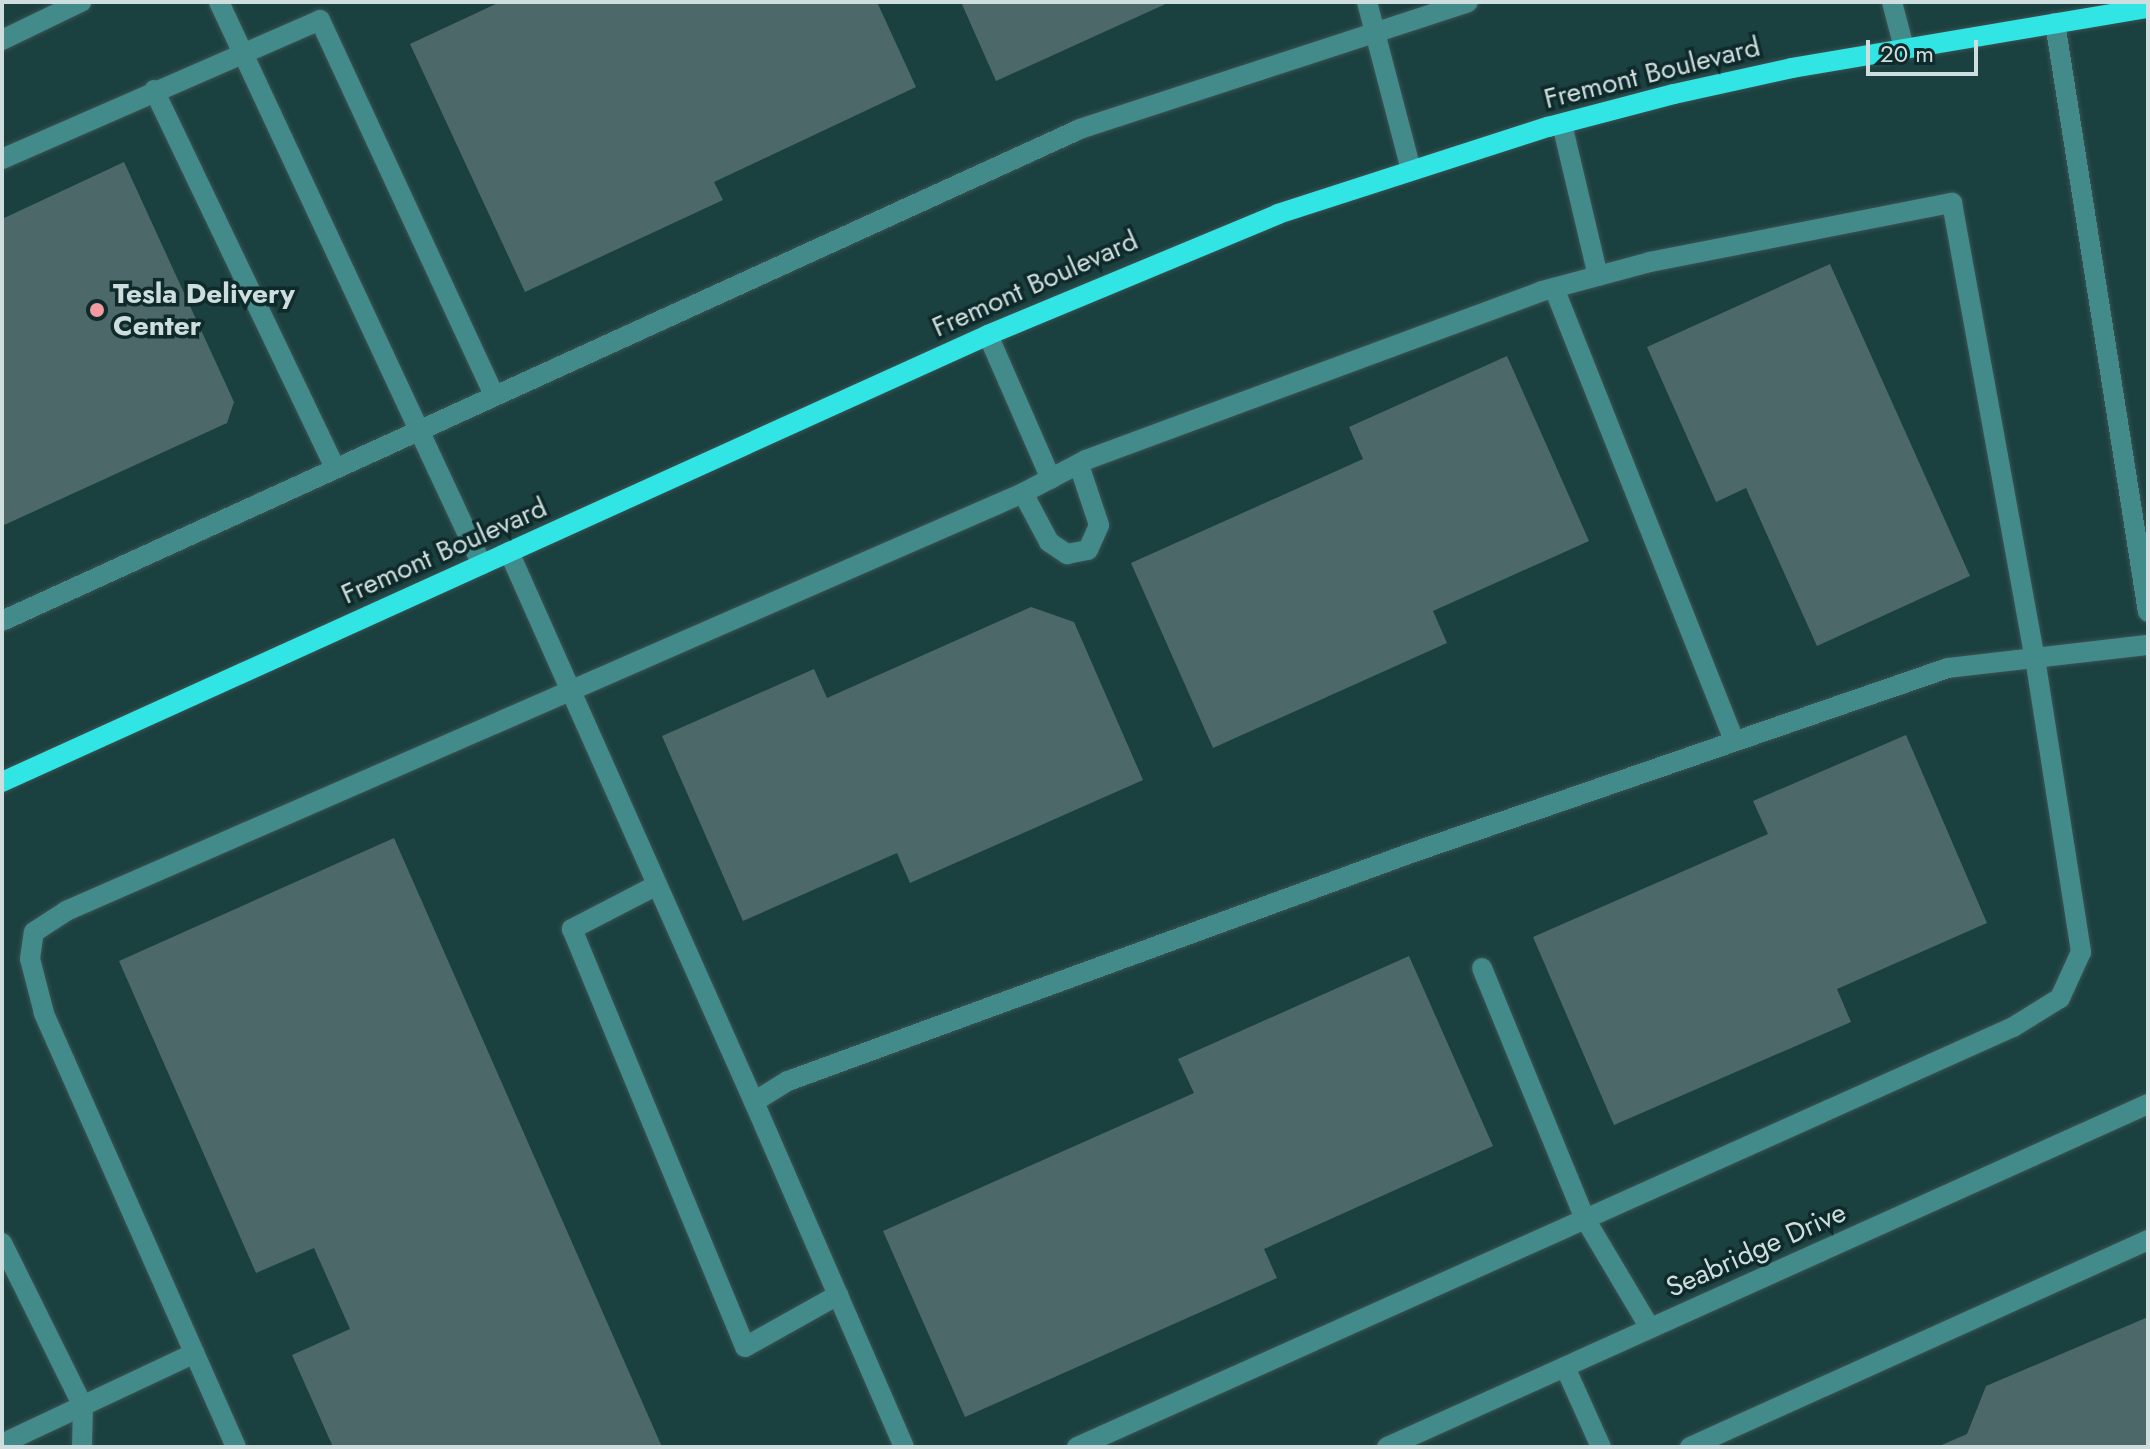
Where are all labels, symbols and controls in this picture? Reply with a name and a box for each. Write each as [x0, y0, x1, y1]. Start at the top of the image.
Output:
scale bar [1870, 24, 1982, 74]
street label: Fremont Boulevard [1541, 30, 1763, 116]
text: 20 m [1880, 36, 1934, 71]
street label: Fremont Boulevard [927, 224, 1143, 344]
place label: Tesla Delivery Center [113, 277, 295, 343]
marker: Tesla Delivery Center [88, 301, 106, 319]
street label: Fremont Boulevard [336, 491, 552, 611]
street label: Seabridge Drive [1661, 1195, 1851, 1305]

